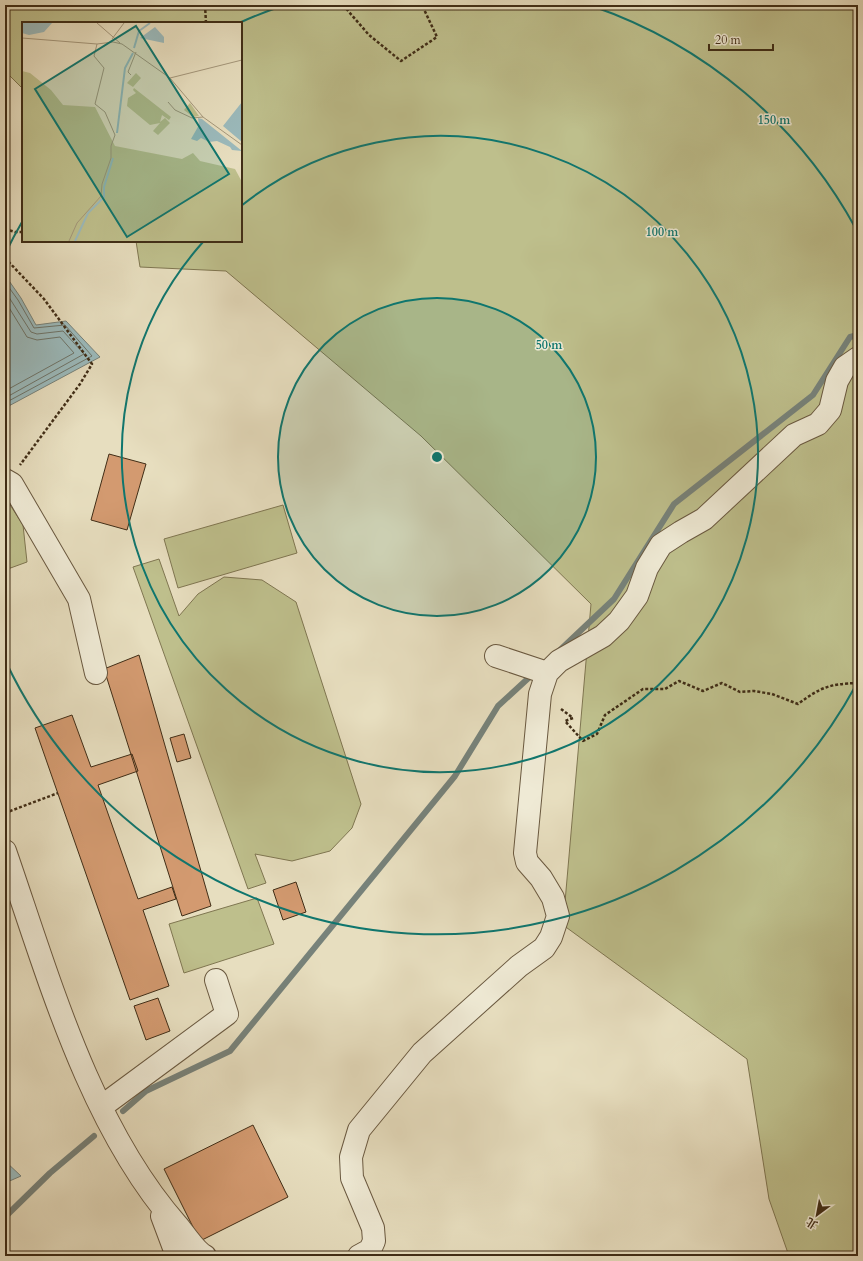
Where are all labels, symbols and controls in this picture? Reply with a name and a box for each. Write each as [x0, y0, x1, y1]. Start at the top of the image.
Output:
inset map [22, 22, 242, 242]
scale bar [709, 26, 773, 52]
text: 20 m [715, 32, 742, 48]
text: 150 m [758, 112, 791, 128]
text: 100 m [646, 224, 679, 240]
text: 50 m [536, 337, 563, 353]
centre of rings [430, 450, 444, 464]
north arrow [797, 1195, 837, 1235]
text: 北 [803, 1214, 821, 1232]

